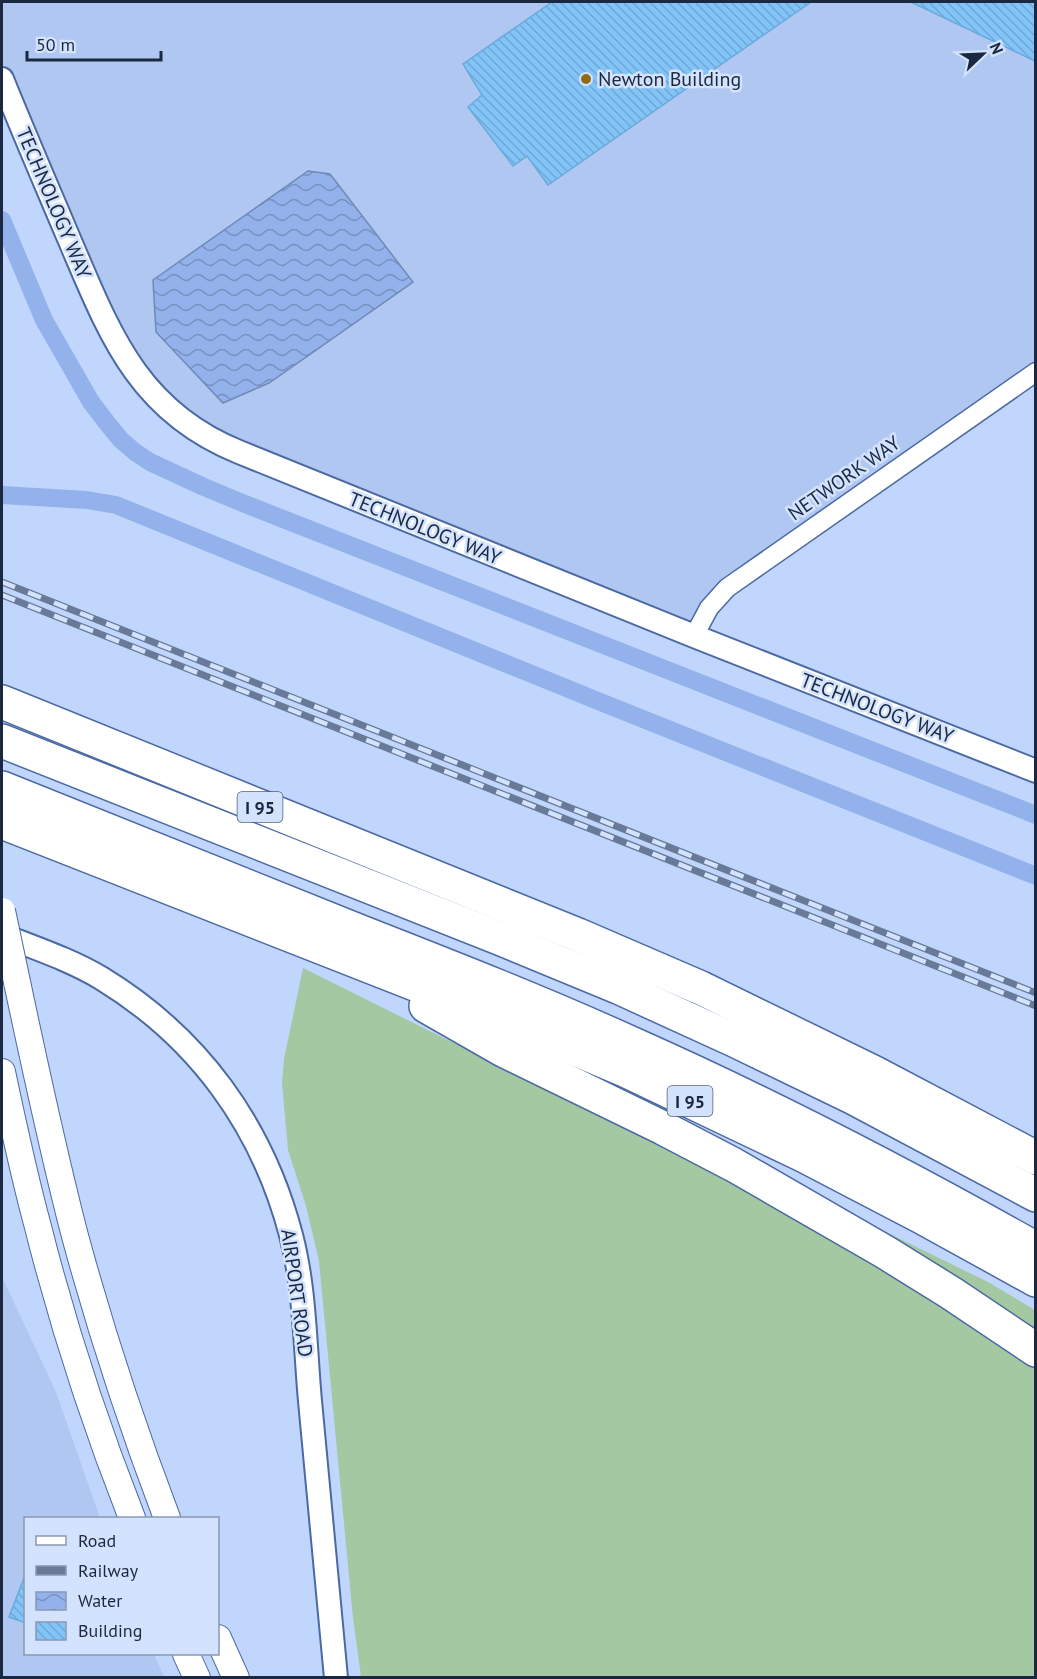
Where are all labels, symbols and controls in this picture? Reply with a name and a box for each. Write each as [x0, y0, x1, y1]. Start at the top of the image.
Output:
scale bar [27, 24, 160, 62]
north arrow [953, 24, 1013, 84]
text: 50 m [36, 33, 75, 56]
text: N [986, 39, 1008, 57]
place label: Newton Building [598, 66, 741, 92]
marker: Newton Building [579, 72, 593, 86]
street label: TECHNOLOGY WAY [10, 123, 98, 283]
street label: NETWORK WAY [783, 429, 906, 526]
street label: TECHNOLOGY WAY [345, 486, 506, 571]
street label: TECHNOLOGY WAY [797, 667, 958, 749]
road number: I 95 [238, 792, 282, 822]
road number: I 95 [668, 1086, 712, 1116]
street label: AIRPORT ROAD [275, 1227, 319, 1359]
legend [24, 1517, 219, 1655]
text: Road [78, 1529, 116, 1552]
text: Railway [78, 1559, 139, 1582]
text: Water [78, 1589, 122, 1612]
text: Building [78, 1619, 142, 1642]

